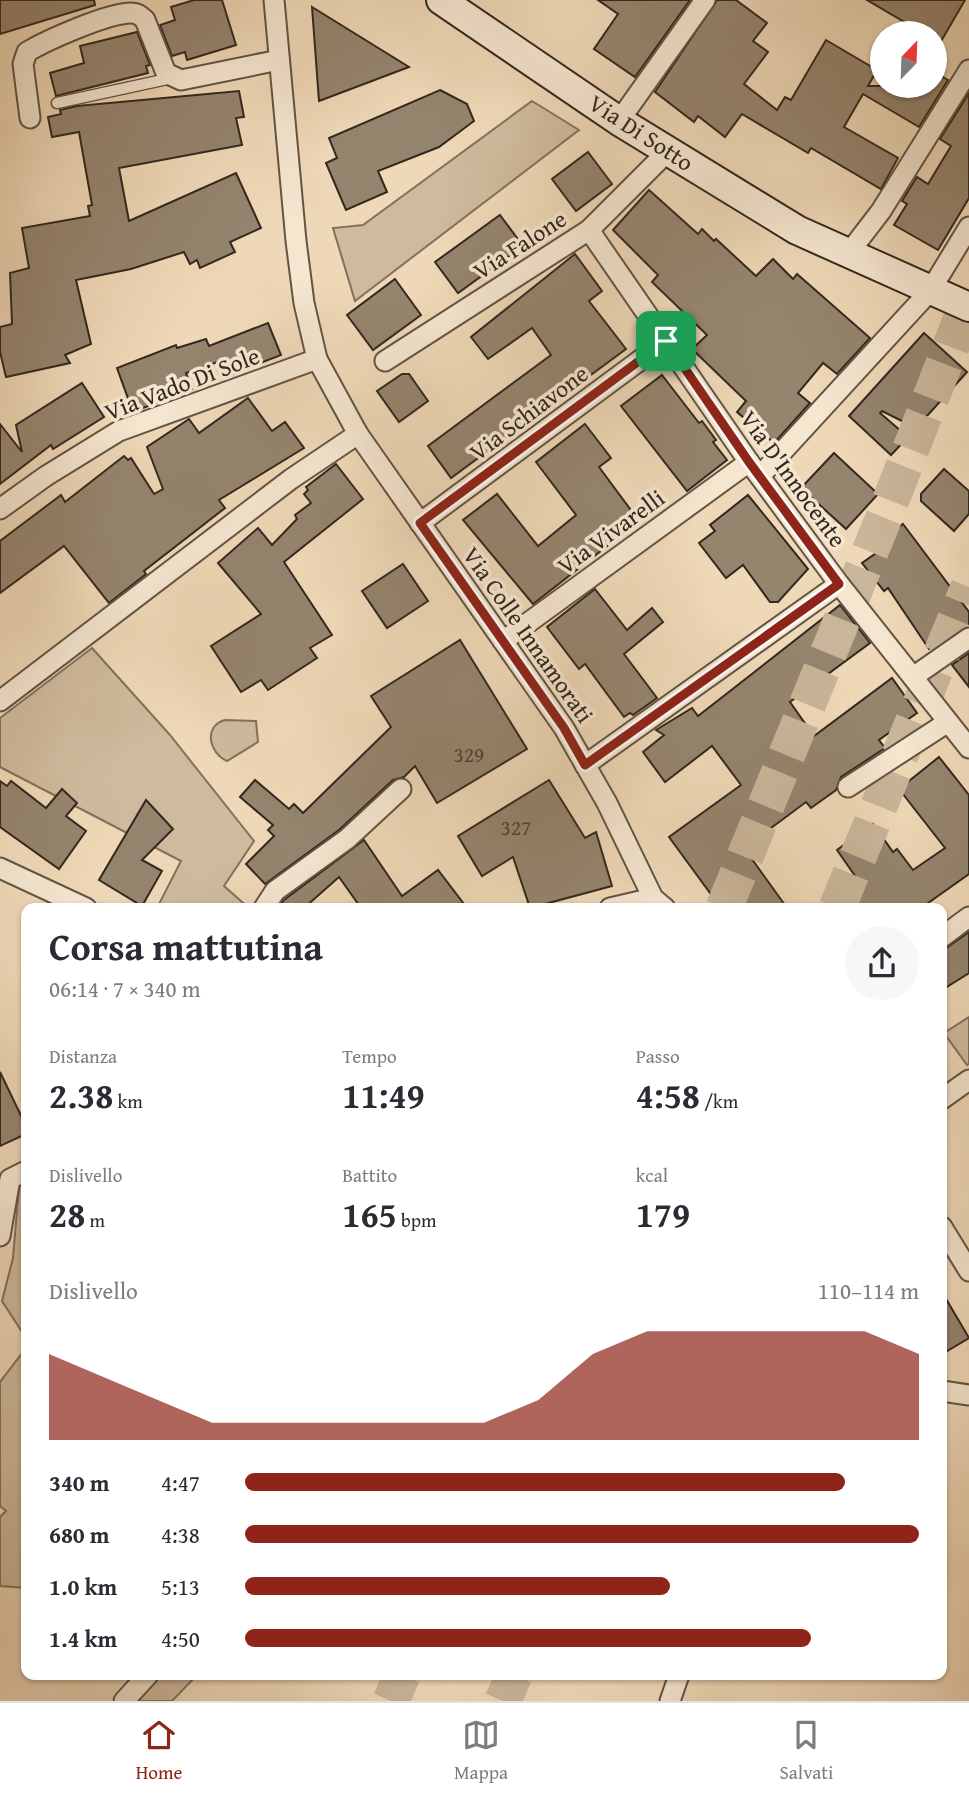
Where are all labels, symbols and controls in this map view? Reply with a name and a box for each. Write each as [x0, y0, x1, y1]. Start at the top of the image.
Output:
north arrow [870, 21, 947, 98]
map controls [870, 21, 947, 98]
street label: Via Di Sotto [582, 86, 701, 180]
street label: Via Falone [466, 201, 573, 288]
pin [636, 311, 696, 371]
icon: arrive [647, 322, 685, 360]
street label: Via Vado Di Sole [99, 338, 264, 429]
street label: Via Schiavone [462, 356, 595, 469]
street label: Via D'Innocente [732, 403, 855, 554]
street label: Via Vivarelli [550, 480, 672, 583]
street label: Via Colle Innamorati [454, 539, 603, 730]
house number: 329 [454, 739, 484, 770]
house number: 327 [501, 812, 531, 843]
text: Corsa mattutina [49, 918, 323, 974]
button: share [845, 926, 919, 1000]
text: 06:14 · 7 × 340 m [49, 972, 201, 1005]
text: Distanza [49, 1042, 117, 1070]
text: Tempo [342, 1042, 397, 1070]
text: Passo [636, 1042, 680, 1070]
text: 2.38 [49, 1070, 113, 1121]
text: 11:49 [342, 1070, 425, 1121]
text: 4:58 [636, 1070, 700, 1121]
text: km [113, 1087, 143, 1115]
text: /km [700, 1087, 738, 1115]
text: Dislivello [49, 1161, 122, 1189]
text: Battito [342, 1161, 397, 1189]
text: kcal [636, 1161, 668, 1189]
text: 28 [49, 1189, 85, 1240]
text: 165 [342, 1189, 397, 1240]
text: 179 [636, 1189, 690, 1240]
text: m [85, 1206, 105, 1234]
text: bpm [397, 1206, 437, 1234]
text: Dislivello [49, 1274, 138, 1307]
text: 110–114 m [818, 1274, 919, 1307]
text: 340 m [49, 1466, 110, 1499]
text: 4:47 [161, 1466, 200, 1499]
text: 680 m [49, 1518, 110, 1551]
text: 4:38 [161, 1518, 200, 1551]
text: 1.0 km [49, 1570, 117, 1603]
text: 5:13 [161, 1570, 200, 1603]
text: 1.4 km [49, 1622, 117, 1655]
text: 4:50 [161, 1622, 200, 1655]
tab: Home [136, 1716, 183, 1786]
tab: Mappa [454, 1716, 508, 1786]
tab: Salvati [780, 1716, 833, 1786]

